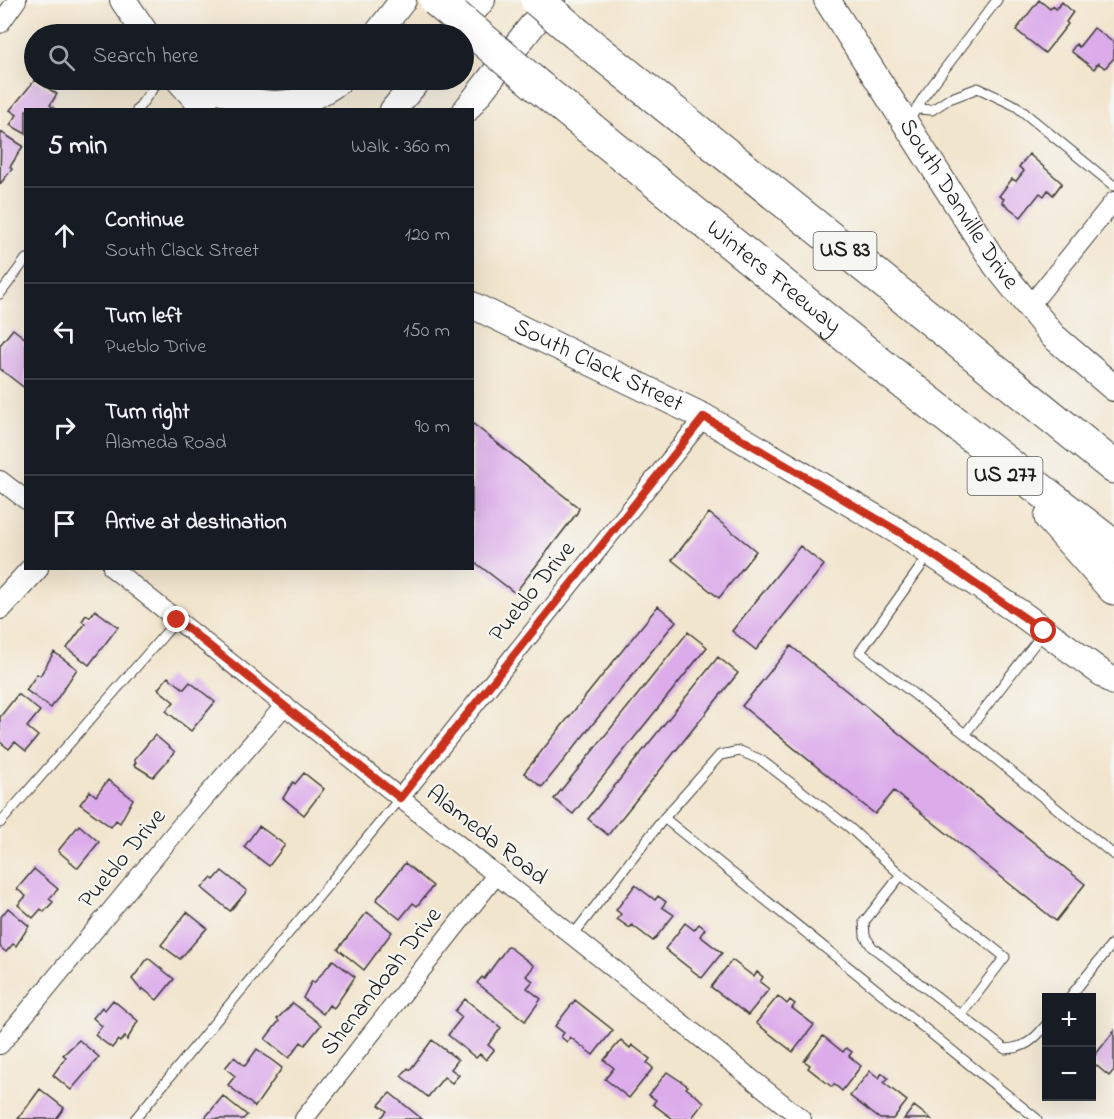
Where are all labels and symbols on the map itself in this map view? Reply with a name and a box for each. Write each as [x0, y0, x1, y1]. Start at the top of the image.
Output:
street label: South Danville Drive [890, 112, 1027, 298]
street label: Winters Freeway [698, 212, 849, 344]
road number: US 83 [814, 232, 876, 270]
street label: South Clack Street [507, 310, 689, 422]
road number: US 277 [968, 457, 1042, 495]
street label: Pueblo Drive [481, 534, 585, 650]
route end [163, 606, 189, 632]
route start [1030, 617, 1056, 643]
street label: Alameda Road [418, 777, 555, 895]
street label: Pueblo Drive [71, 801, 176, 917]
street label: Shenandoah Drive [313, 900, 452, 1064]

